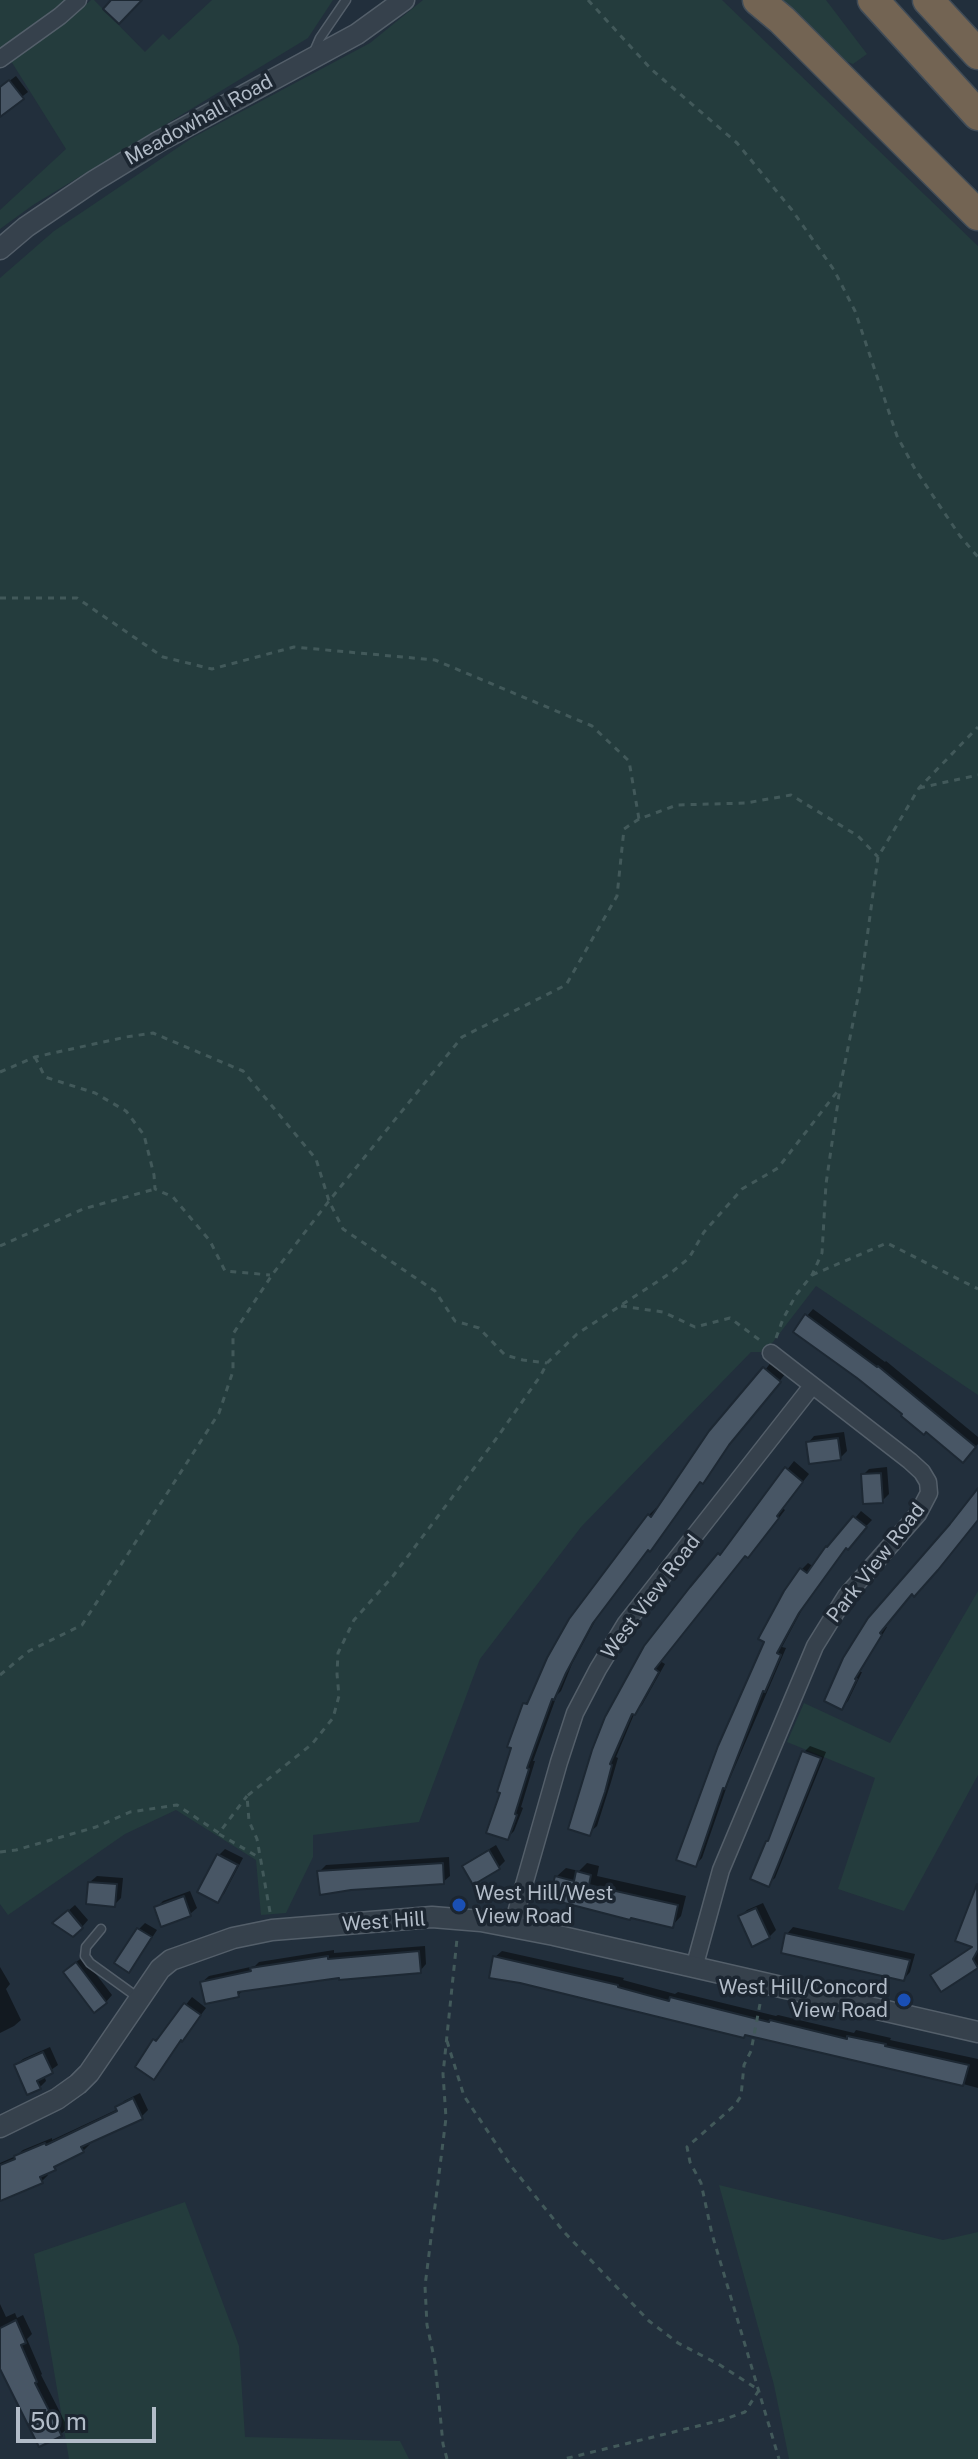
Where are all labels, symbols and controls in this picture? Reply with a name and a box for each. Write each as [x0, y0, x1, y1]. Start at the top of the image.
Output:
street label: Meadowhall Road [121, 69, 277, 171]
street label: Park View Road [822, 1499, 930, 1627]
street label: West View Road [596, 1530, 706, 1664]
place label: West Hill/West View Road [475, 1882, 613, 1929]
marker: West Hill/West View Road [450, 1896, 468, 1914]
street label: West Hill [341, 1907, 427, 1937]
place label: West Hill/Concord View Road [719, 1976, 888, 2023]
marker: West Hill/Concord View Road [895, 1991, 913, 2009]
scale bar [20, 2391, 160, 2441]
text: 50 m [30, 2407, 87, 2435]

